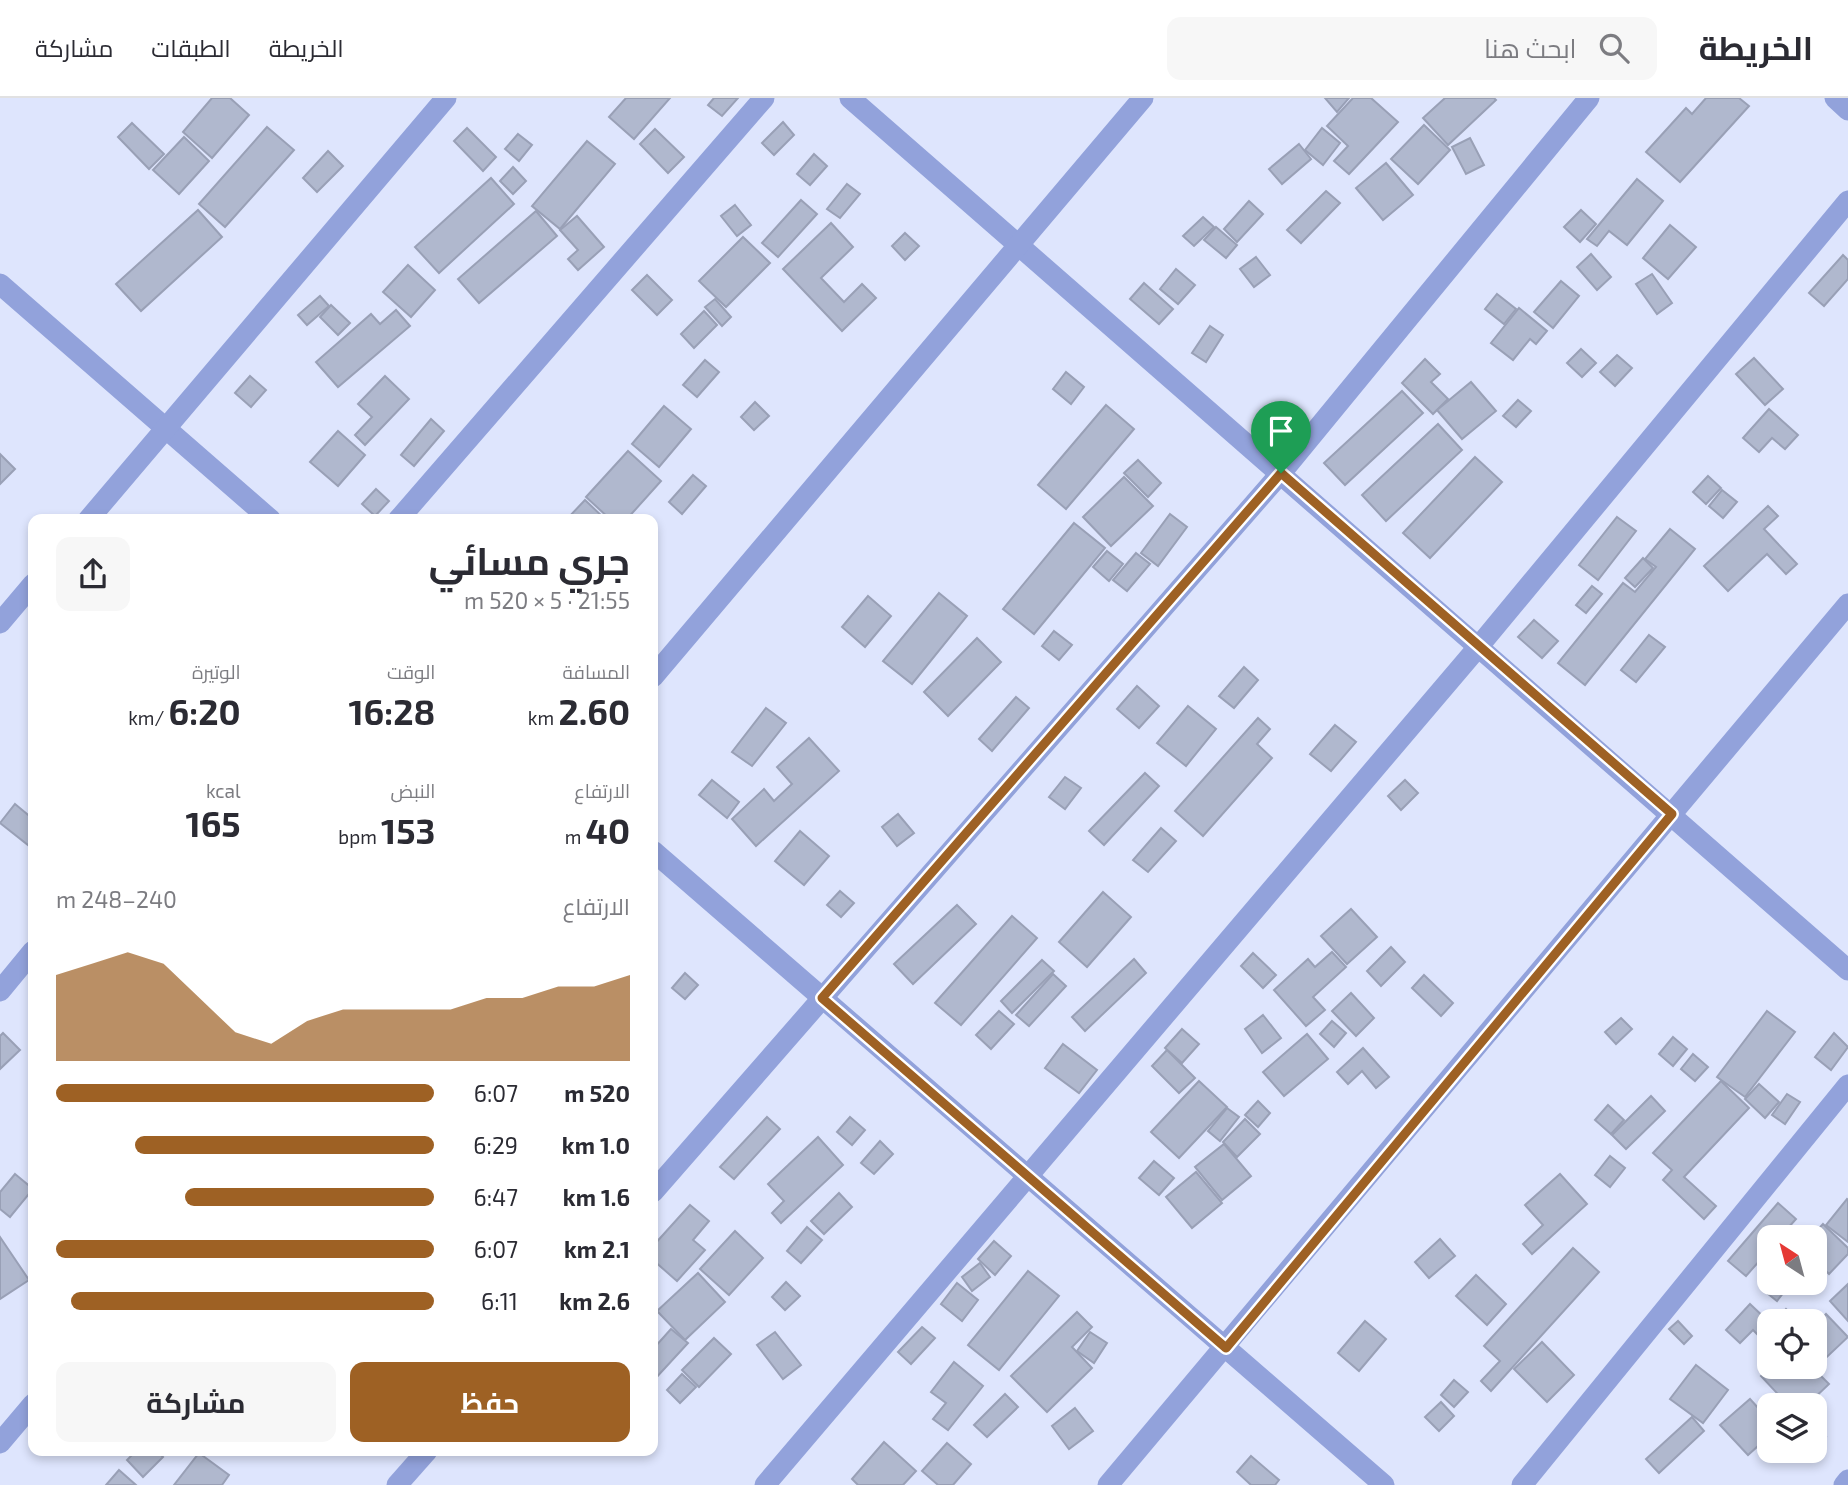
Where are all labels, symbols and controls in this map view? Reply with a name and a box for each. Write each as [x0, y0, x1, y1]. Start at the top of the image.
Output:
search box [1167, 17, 1657, 80]
text: الخريطة [1699, 27, 1813, 67]
icon: search [1595, 29, 1633, 67]
text: ابحث هنا [1484, 32, 1577, 63]
text: مشاركة [35, 33, 113, 62]
text: الطبقات [151, 33, 231, 62]
text: الخريطة [269, 33, 344, 62]
pin [1251, 401, 1311, 473]
icon: arrive [1262, 412, 1300, 450]
button: share [56, 537, 130, 611]
text: جري مسائي [429, 537, 630, 583]
text: 21:55 · 5 × 520 m [464, 586, 630, 614]
text: الوتيرة [192, 660, 241, 683]
text: الوقت [387, 660, 435, 683]
text: المسافة [562, 660, 630, 683]
text: 6:20 [169, 690, 241, 732]
text: 16:28 [348, 690, 435, 732]
text: 2.60 [558, 690, 630, 732]
text: /km [128, 706, 169, 729]
text: km [528, 706, 558, 729]
text: kcal [206, 779, 241, 802]
text: النبض [391, 779, 435, 802]
text: الارتفاع [574, 779, 630, 802]
text: 165 [186, 802, 241, 844]
text: 153 [381, 809, 435, 851]
text: 40 [586, 809, 630, 851]
text: bpm [338, 825, 381, 848]
text: m [565, 825, 586, 848]
text: 240–248 m [56, 885, 177, 913]
text: الارتفاع [563, 892, 630, 920]
text: 6:07 [474, 1079, 518, 1107]
text: 520 m [564, 1079, 630, 1107]
text: 6:29 [473, 1131, 518, 1159]
text: 1.0 km [562, 1131, 630, 1159]
text: 6:47 [473, 1183, 518, 1211]
text: 1.6 km [563, 1183, 630, 1211]
north arrow [1757, 1225, 1827, 1295]
map controls [1757, 1225, 1827, 1463]
text: 6:07 [474, 1235, 518, 1263]
text: 2.1 km [564, 1235, 630, 1263]
text: 6:11 [481, 1287, 518, 1315]
text: 2.6 km [559, 1287, 630, 1315]
button: locate [1757, 1309, 1827, 1379]
button: مشاركة [56, 1362, 336, 1442]
button: حفظ [350, 1362, 630, 1442]
button: layers [1757, 1393, 1827, 1463]

